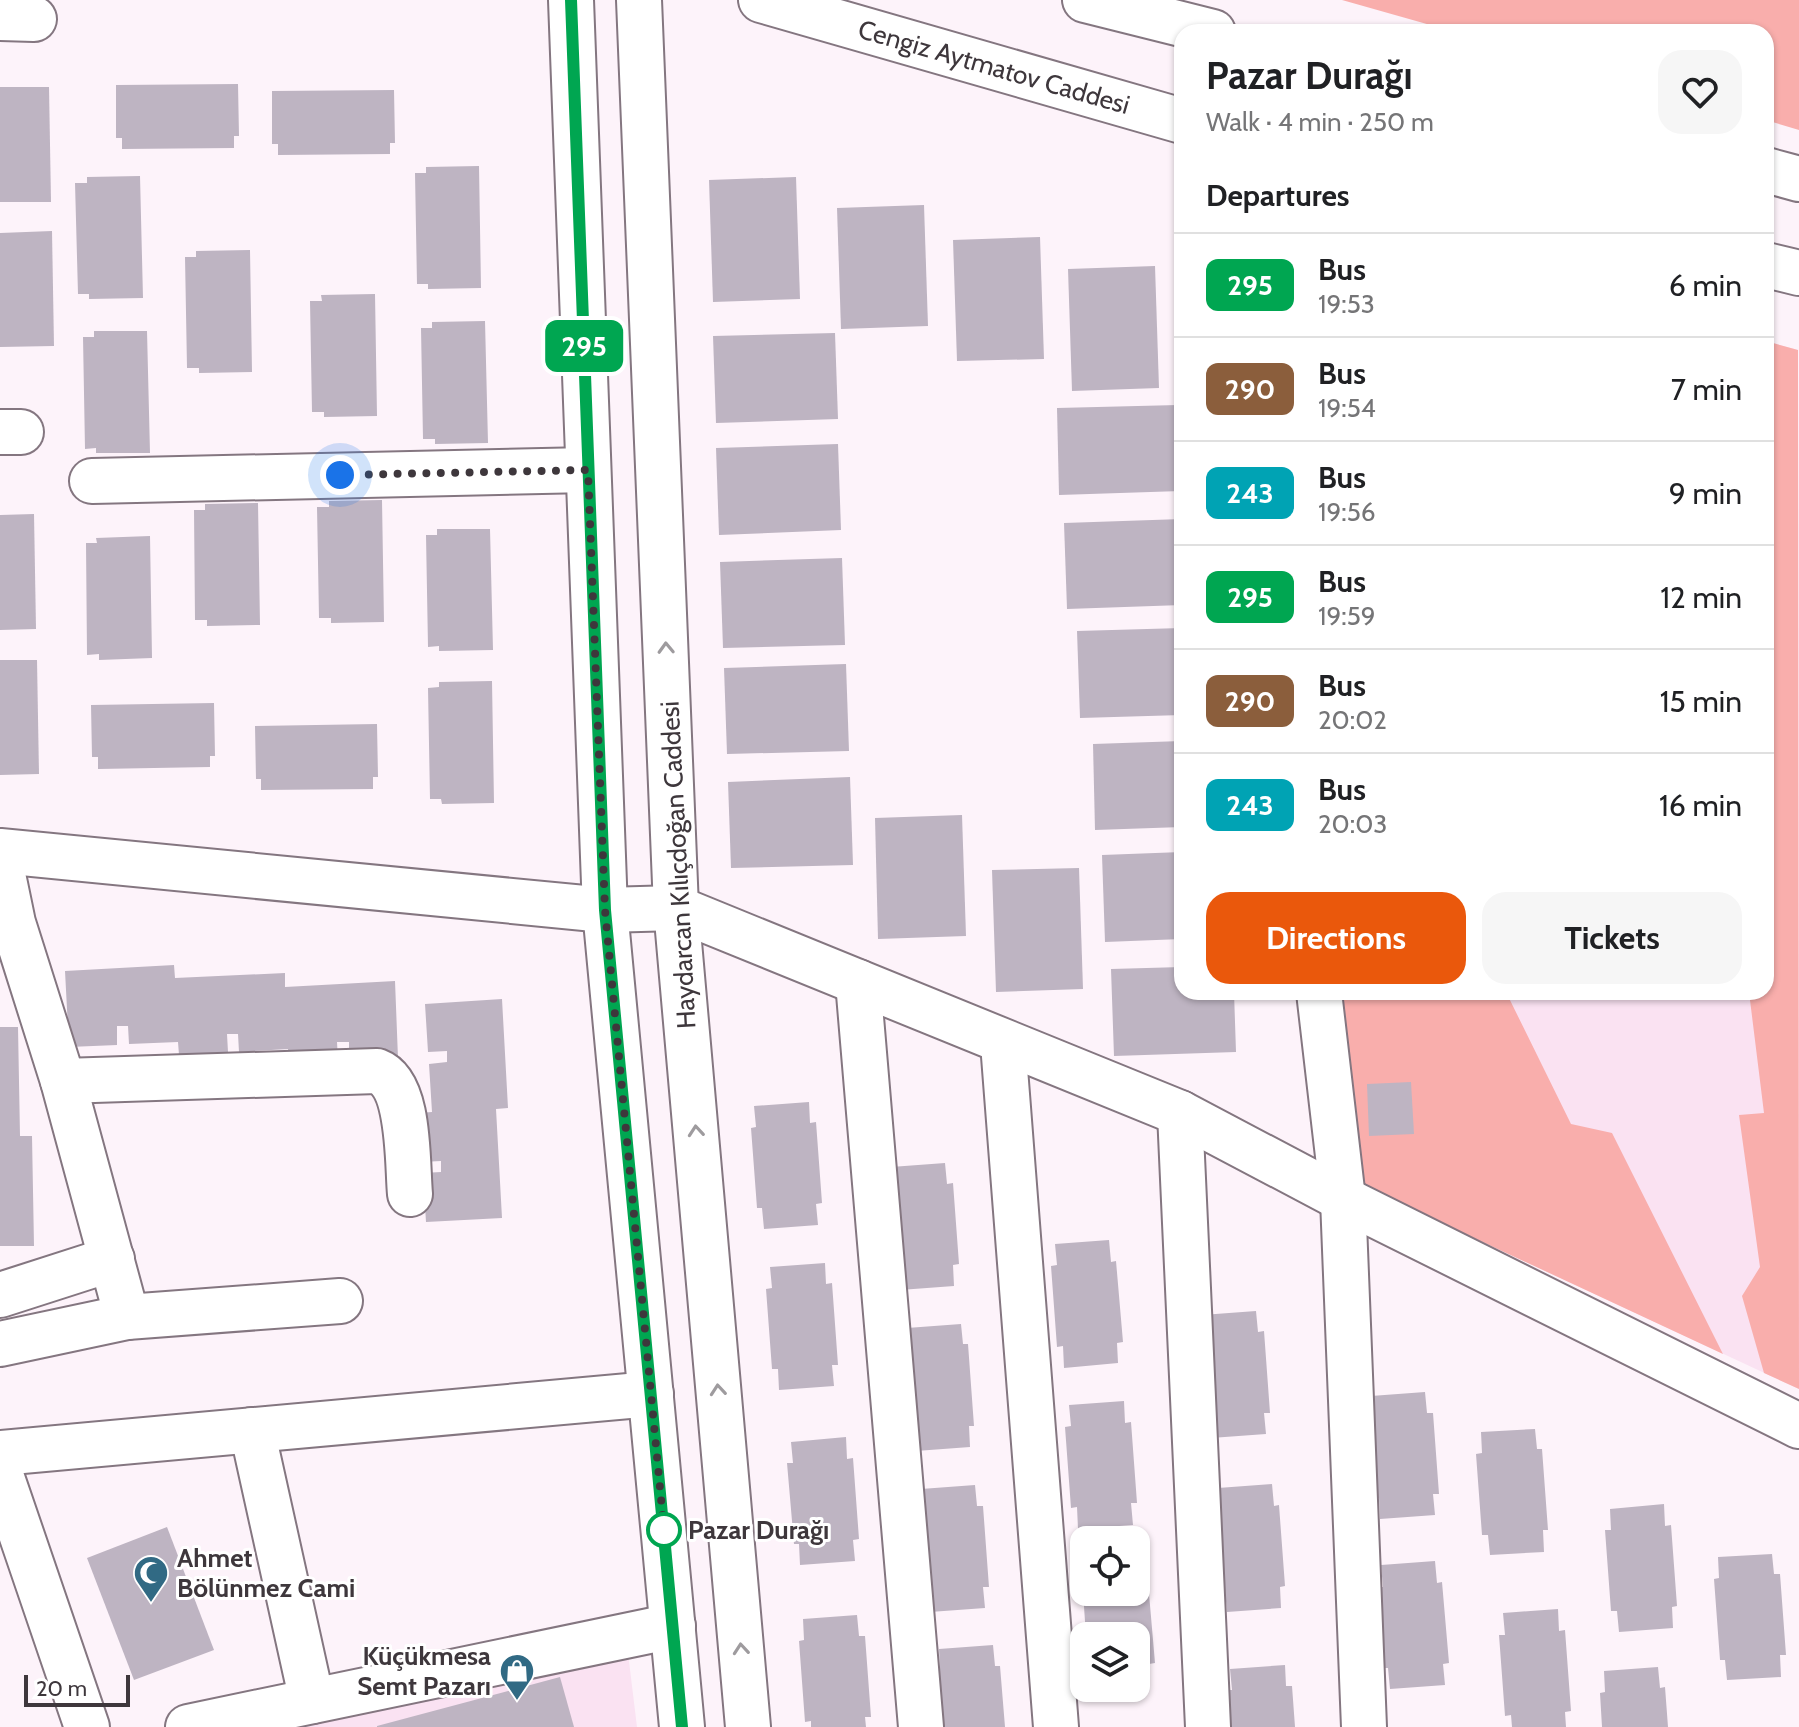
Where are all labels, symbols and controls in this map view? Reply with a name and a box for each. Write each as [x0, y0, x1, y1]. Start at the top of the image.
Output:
street label: Cengiz Aytmatov Caddesi [855, 13, 1133, 121]
button: heart [1658, 50, 1742, 134]
text: Pazar Durağı [1206, 52, 1413, 99]
text: Walk · 4 min · 250 m [1206, 106, 1434, 138]
text: Departures [1206, 177, 1350, 214]
text: Bus [1318, 251, 1366, 288]
text: 6 min [1669, 267, 1742, 304]
text: 295 [1227, 268, 1273, 302]
text: 19:53 [1318, 288, 1375, 320]
line badge: 295 [538, 320, 630, 372]
text: 295 [561, 329, 607, 363]
text: Bus [1318, 355, 1366, 392]
text: 7 min [1671, 371, 1742, 408]
text: 290 [1225, 372, 1275, 406]
text: 19:54 [1318, 392, 1376, 424]
your location [320, 455, 360, 495]
text: Bus [1318, 459, 1366, 496]
text: 9 min [1669, 475, 1742, 512]
text: 243 [1226, 476, 1274, 510]
text: 19:56 [1318, 496, 1376, 528]
text: Bus [1318, 563, 1366, 600]
text: 12 min [1660, 579, 1742, 616]
text: 295 [1227, 580, 1273, 614]
text: 19:59 [1318, 600, 1376, 632]
one-way arrow [657, 641, 674, 654]
text: Bus [1318, 667, 1366, 704]
text: 15 min [1660, 683, 1742, 720]
text: 290 [1225, 684, 1275, 718]
street label: Haydarcan Kılıçdoğan Caddesi [653, 700, 703, 1030]
text: 20:02 [1318, 704, 1387, 736]
text: Bus [1318, 771, 1366, 808]
text: 16 min [1659, 787, 1742, 824]
text: 243 [1226, 788, 1274, 822]
text: 20:03 [1318, 808, 1387, 840]
button: Directions [1206, 892, 1466, 984]
button: Tickets [1482, 892, 1742, 984]
one-way arrow [688, 1124, 705, 1137]
one-way arrow [710, 1383, 727, 1396]
marker: Pazar Durağı [647, 1513, 681, 1547]
place label: Pazar Durağı [688, 1514, 829, 1546]
map controls [1070, 1526, 1150, 1702]
button: locate [1070, 1526, 1150, 1606]
place label: Ahmet Bölünmez Cami [177, 1542, 355, 1604]
mosque icon: Ahmet Bölünmez Cami [132, 1554, 170, 1604]
button: layers [1070, 1622, 1150, 1702]
place label: Küçükmesa Semt Pazarı [357, 1640, 491, 1702]
one-way arrow [733, 1642, 750, 1655]
shop icon: Küçükmesa Semt Pazarı [498, 1652, 536, 1702]
scale bar [24, 1671, 130, 1707]
text: 20 m [36, 1675, 87, 1702]

